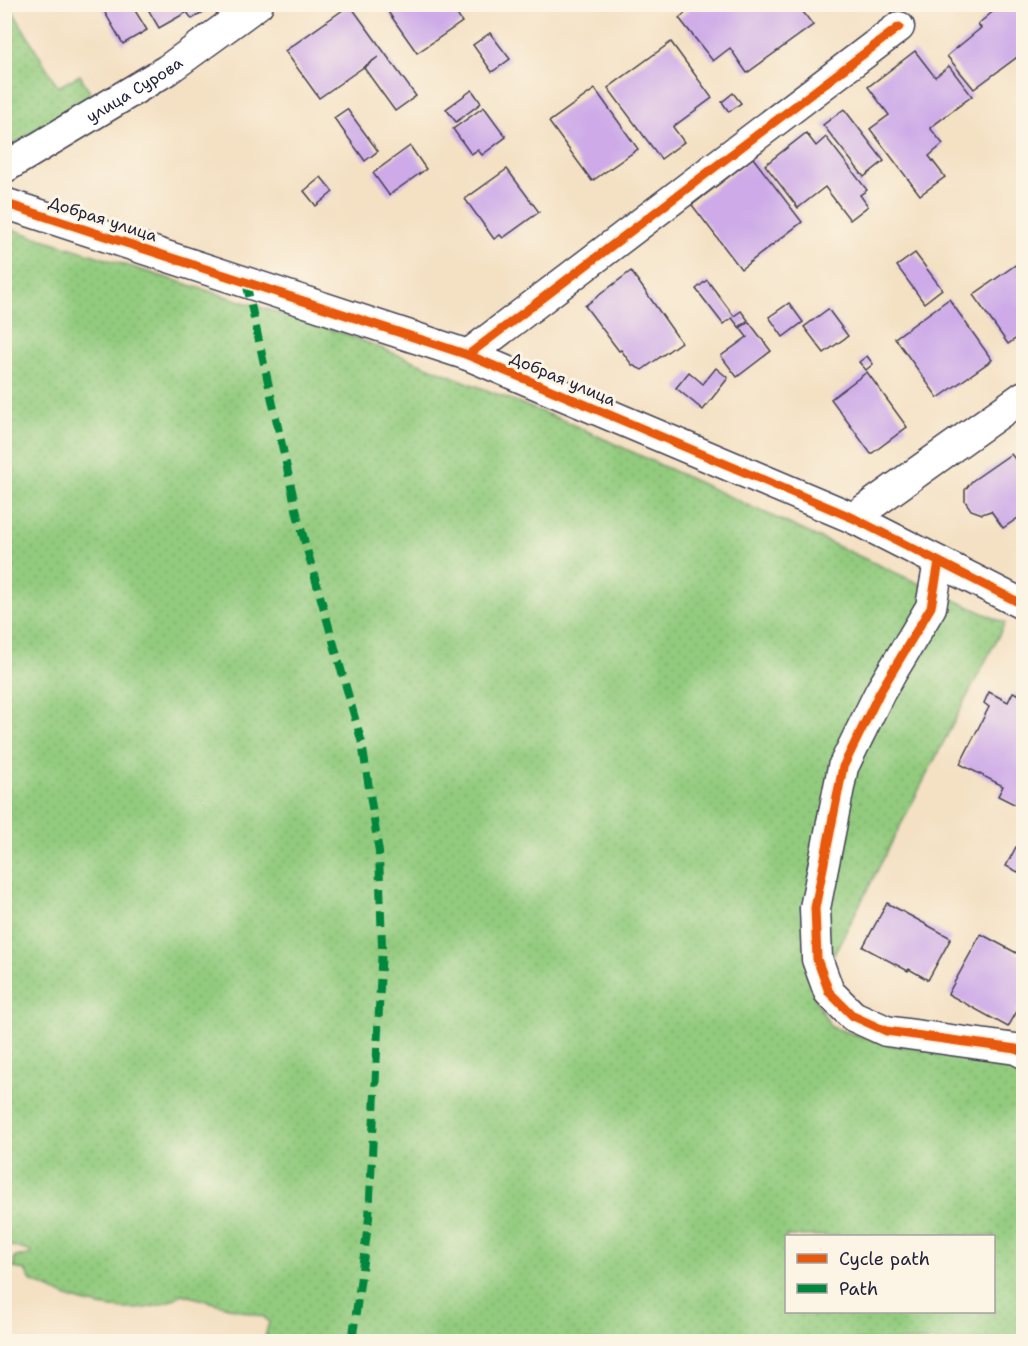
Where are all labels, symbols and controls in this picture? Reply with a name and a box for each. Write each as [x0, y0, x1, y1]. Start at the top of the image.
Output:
street label: улица Сурова [82, 52, 187, 127]
street label: Добрая улица [46, 192, 160, 246]
street label: Добрая улица [507, 347, 619, 411]
legend [785, 1235, 995, 1313]
text: Cycle path [839, 1247, 930, 1271]
text: Path [839, 1277, 878, 1301]

